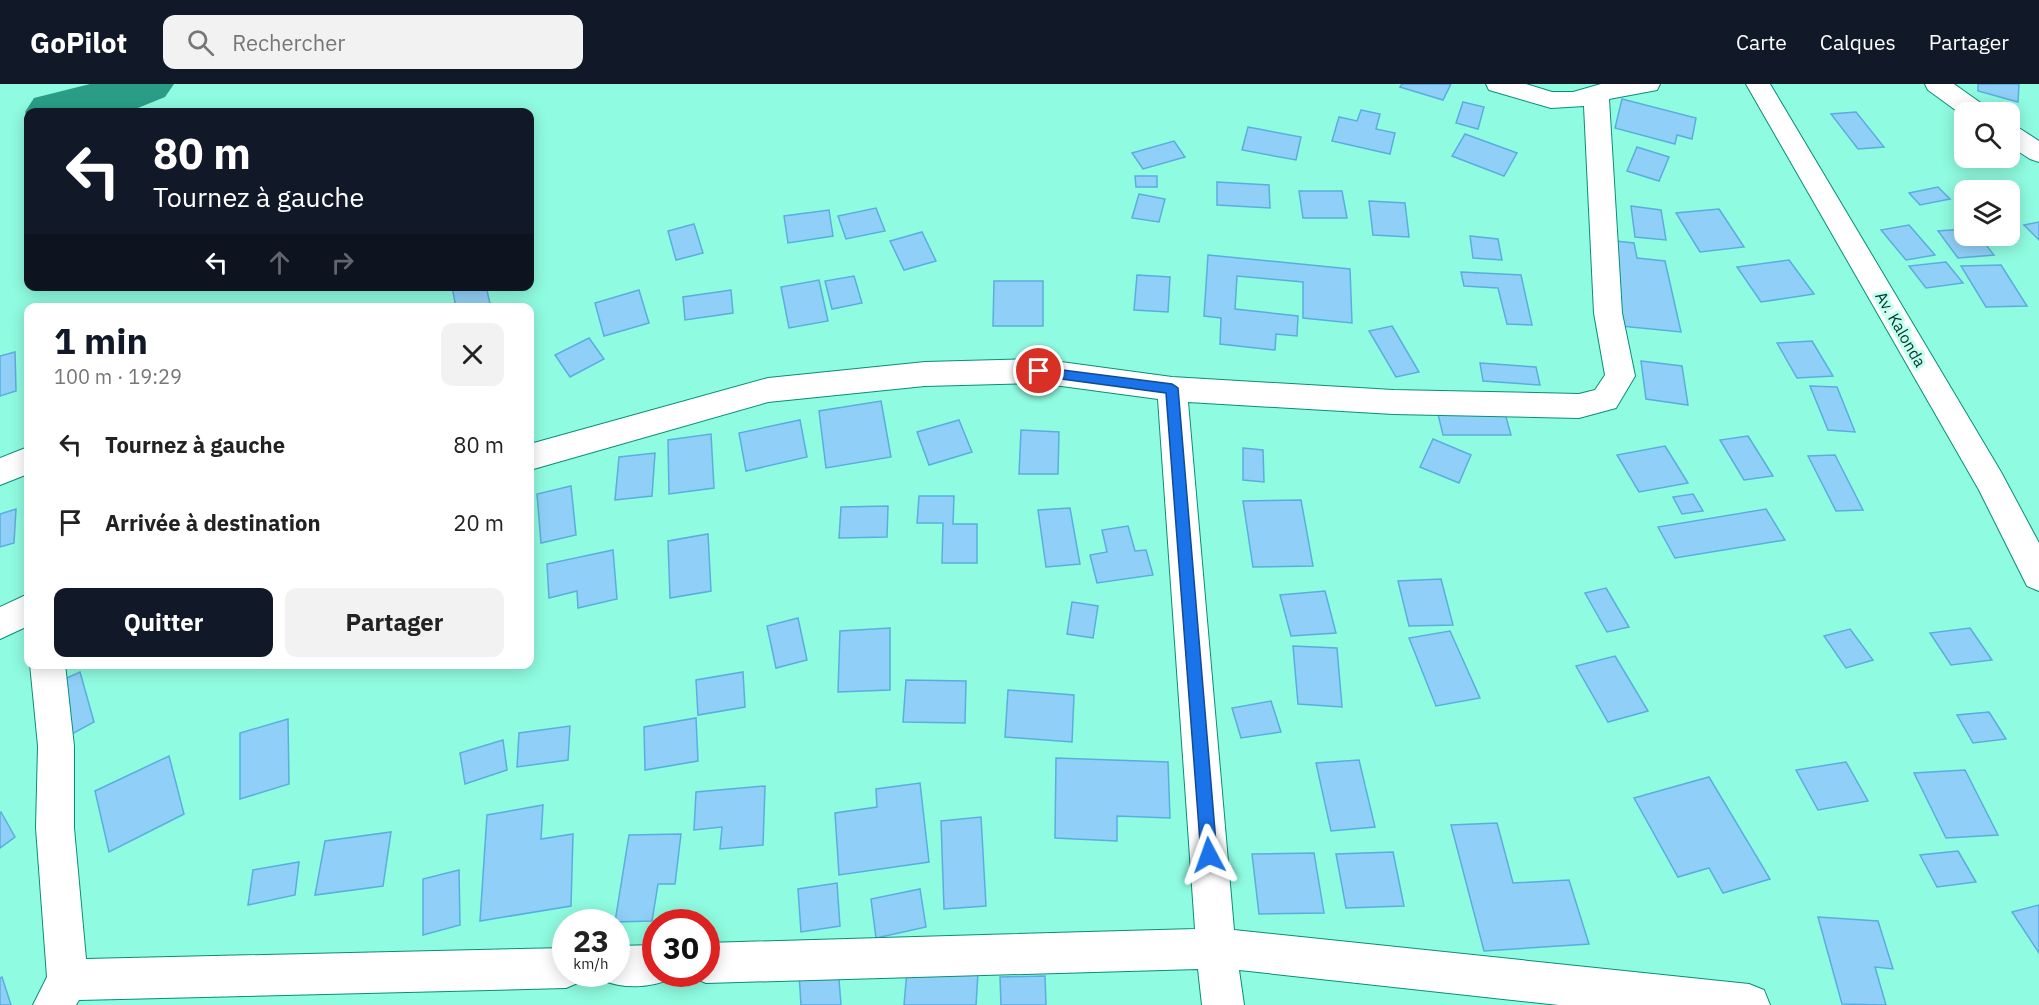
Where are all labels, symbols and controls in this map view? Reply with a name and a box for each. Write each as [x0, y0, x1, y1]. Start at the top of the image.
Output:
search box [163, 15, 583, 69]
text: GoPilot [30, 24, 127, 61]
icon: search [184, 26, 217, 59]
text: Rechercher [232, 28, 345, 57]
text: Carte [1736, 28, 1787, 56]
text: Calques [1820, 28, 1896, 56]
text: Partager [1929, 28, 2009, 56]
map controls [1954, 102, 2020, 246]
button: search [1954, 102, 2020, 168]
text: 80 m [153, 126, 251, 181]
icon: left [54, 132, 132, 210]
text: Tournez à gauche [153, 179, 364, 214]
button: layers [1954, 180, 2020, 246]
icon: left [200, 246, 233, 279]
icon: ahead [263, 246, 296, 279]
icon: right [326, 246, 359, 279]
street label: Av. Kalonda [1871, 288, 1931, 371]
text: 1 min [54, 317, 148, 364]
button: close [441, 323, 504, 386]
pin [1013, 345, 1064, 396]
icon: arrive [1022, 354, 1055, 387]
text: 100 m · 19:29 [54, 363, 182, 390]
icon: left [54, 428, 87, 461]
text: Tournez à gauche [105, 430, 285, 459]
text: 80 m [453, 430, 504, 459]
icon: arrive [54, 506, 87, 539]
text: Arrivée à destination [105, 508, 321, 537]
text: 20 m [453, 508, 504, 537]
button: Quitter [54, 588, 273, 657]
button: Partager [285, 588, 504, 657]
position arrow [1177, 823, 1241, 887]
speed limit sign: 30 [642, 909, 720, 987]
text: 23 [573, 921, 609, 960]
text: km/h [573, 954, 609, 973]

